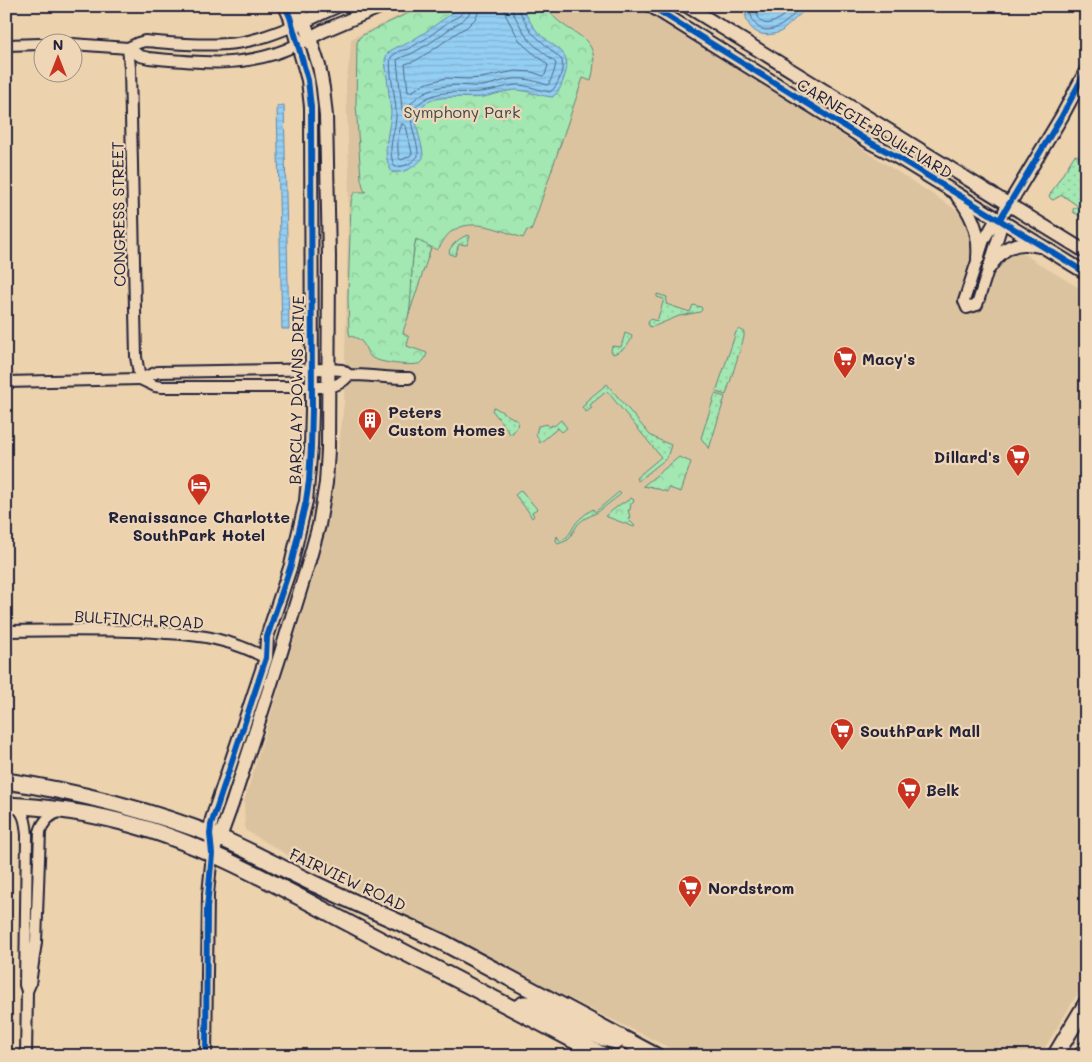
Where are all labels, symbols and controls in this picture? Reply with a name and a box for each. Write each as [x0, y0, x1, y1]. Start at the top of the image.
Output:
north arrow [32, 32, 82, 82]
text: N [53, 35, 63, 54]
street label: CARNEGIE BOULEVARD [793, 73, 957, 183]
park label: Symphony Park [403, 101, 521, 122]
street label: CONGRESS STREET [106, 141, 130, 287]
street label: BARCLAY DOWNS DRIVE [284, 295, 308, 485]
supermarket icon: Macy's [832, 345, 858, 379]
place label: Macy's [862, 348, 915, 369]
place label: Peters Custom Homes [388, 401, 505, 440]
building icon: Peters Custom Homes [357, 407, 383, 441]
supermarket icon: Dillard's [1005, 443, 1031, 477]
place label: Dillard's [934, 446, 1000, 467]
hotel icon: Renaissance Charlotte SouthPark Hotel [186, 472, 212, 506]
place label: Renaissance Charlotte SouthPark Hotel [108, 506, 290, 545]
street label: BULFINCH ROAD [74, 605, 204, 633]
supermarket icon: SouthPark Mall [829, 717, 855, 751]
place label: SouthPark Mall [860, 720, 980, 741]
supermarket icon: Belk [896, 776, 922, 810]
place label: Belk [926, 779, 959, 800]
street label: FAIRVIEW ROAD [286, 843, 410, 915]
supermarket icon: Nordstrom [677, 874, 703, 908]
place label: Nordstrom [708, 877, 794, 898]

